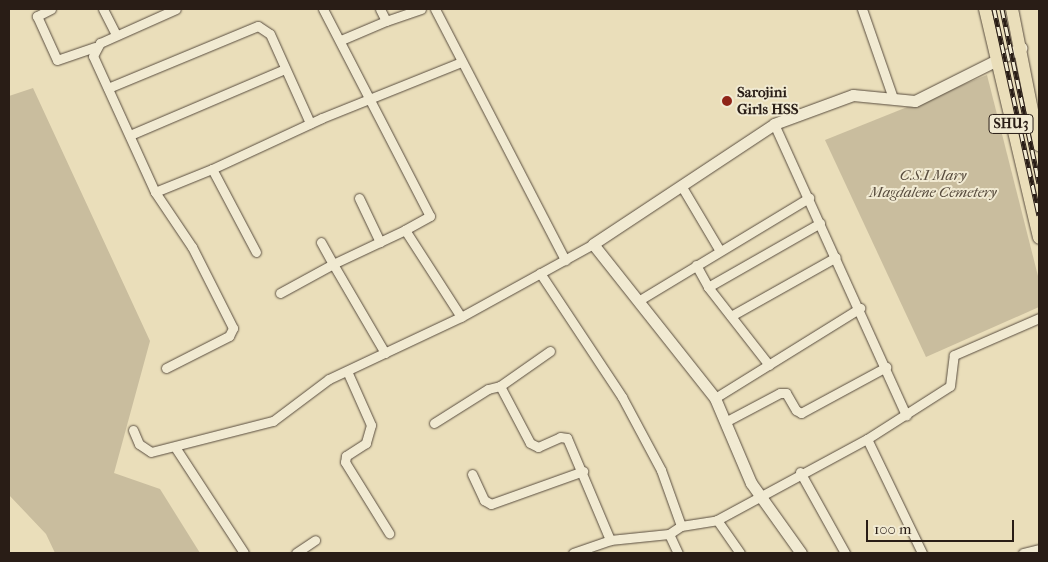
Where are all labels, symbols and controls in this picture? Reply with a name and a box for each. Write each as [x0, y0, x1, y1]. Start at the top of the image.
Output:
place label: Sarojini Girls HSS [737, 83, 799, 118]
marker: Sarojini Girls HSS [721, 95, 733, 107]
road number: SHU3 [988, 112, 1034, 136]
park label: C.S.I Mary Magdalene Cemetery [869, 166, 997, 201]
scale bar [868, 510, 1016, 542]
text: 100 m [874, 520, 912, 538]

